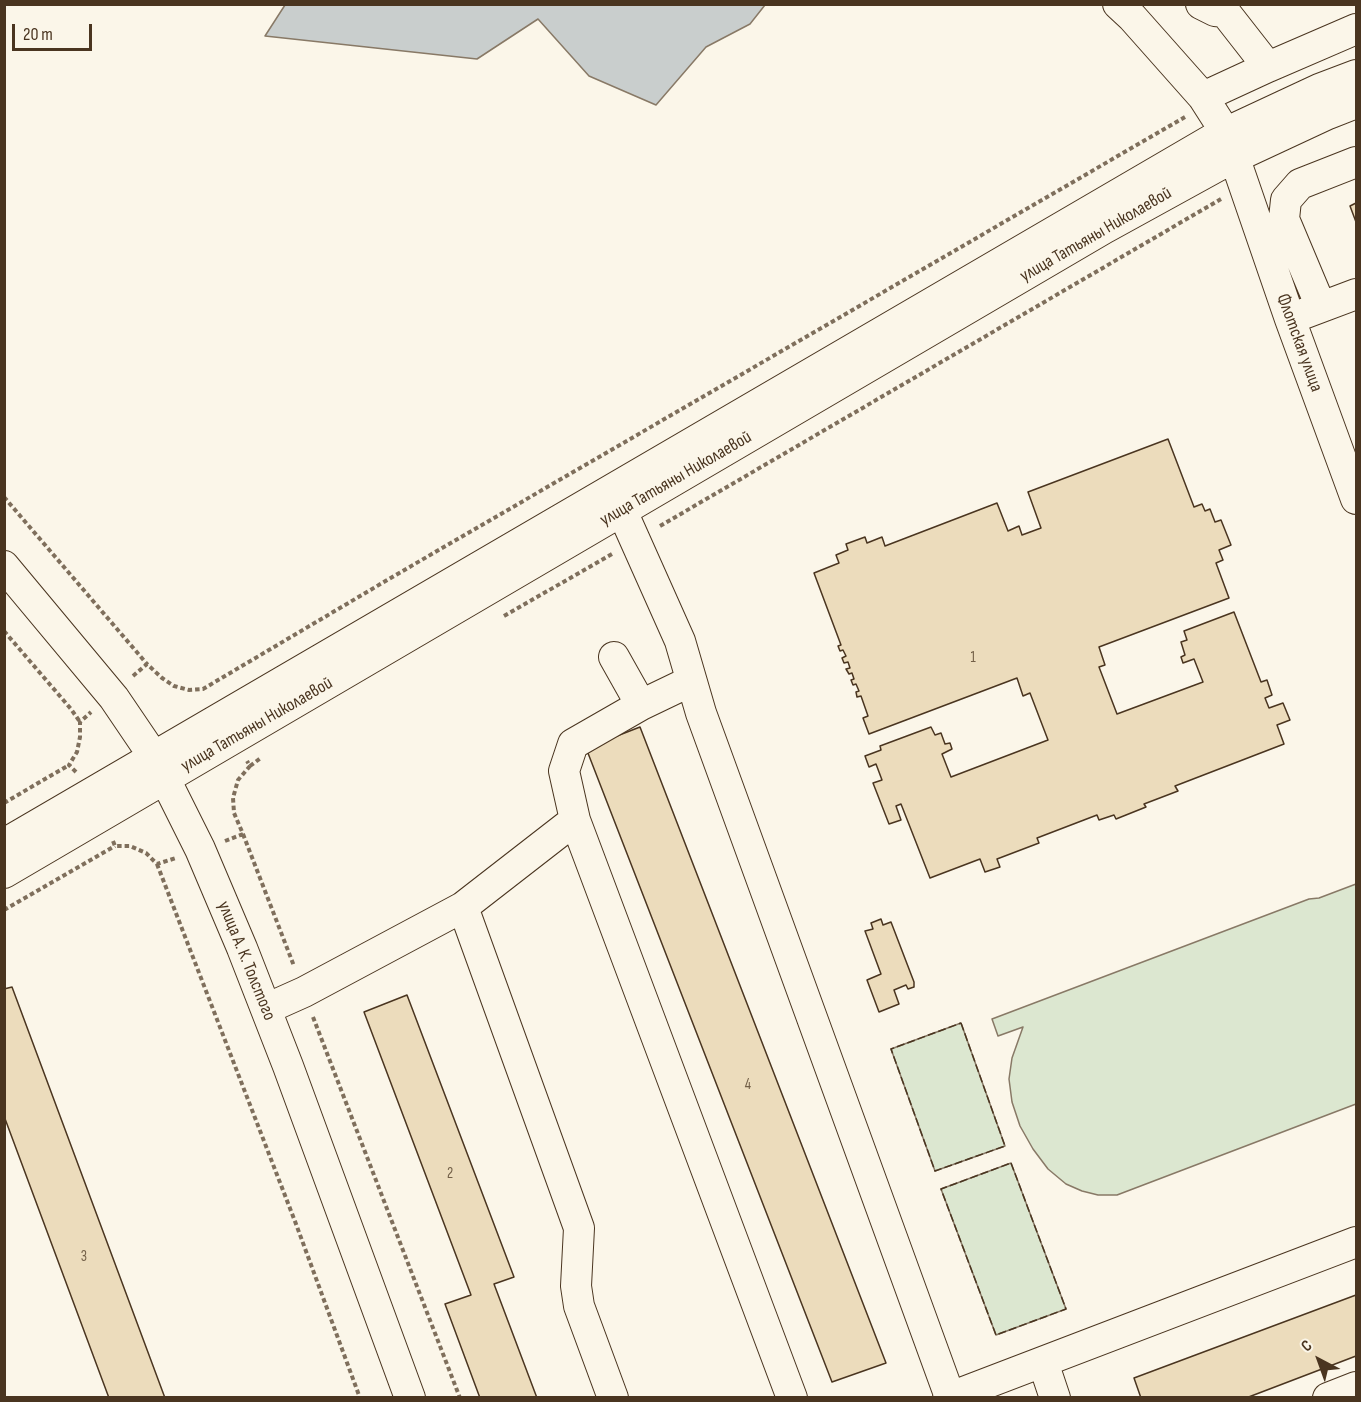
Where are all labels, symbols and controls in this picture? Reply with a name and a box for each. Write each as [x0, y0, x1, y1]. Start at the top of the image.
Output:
scale bar [15, 12, 94, 50]
text: 20 m [23, 24, 53, 45]
street label: улица Татьяны Николаевой [1016, 183, 1176, 287]
street label: Флотская улица [1271, 291, 1327, 395]
street label: улица Татьяны Николаевой [596, 427, 756, 531]
house number: 1 [970, 649, 976, 667]
street label: улица Татьяны Николаевой [177, 673, 337, 777]
street label: улица А. К. Толстого [212, 898, 280, 1024]
house number: 4 [745, 1076, 751, 1094]
house number: 2 [447, 1165, 453, 1183]
house number: 3 [81, 1248, 87, 1266]
north arrow [1289, 1330, 1349, 1390]
text: С [1298, 1336, 1316, 1356]

